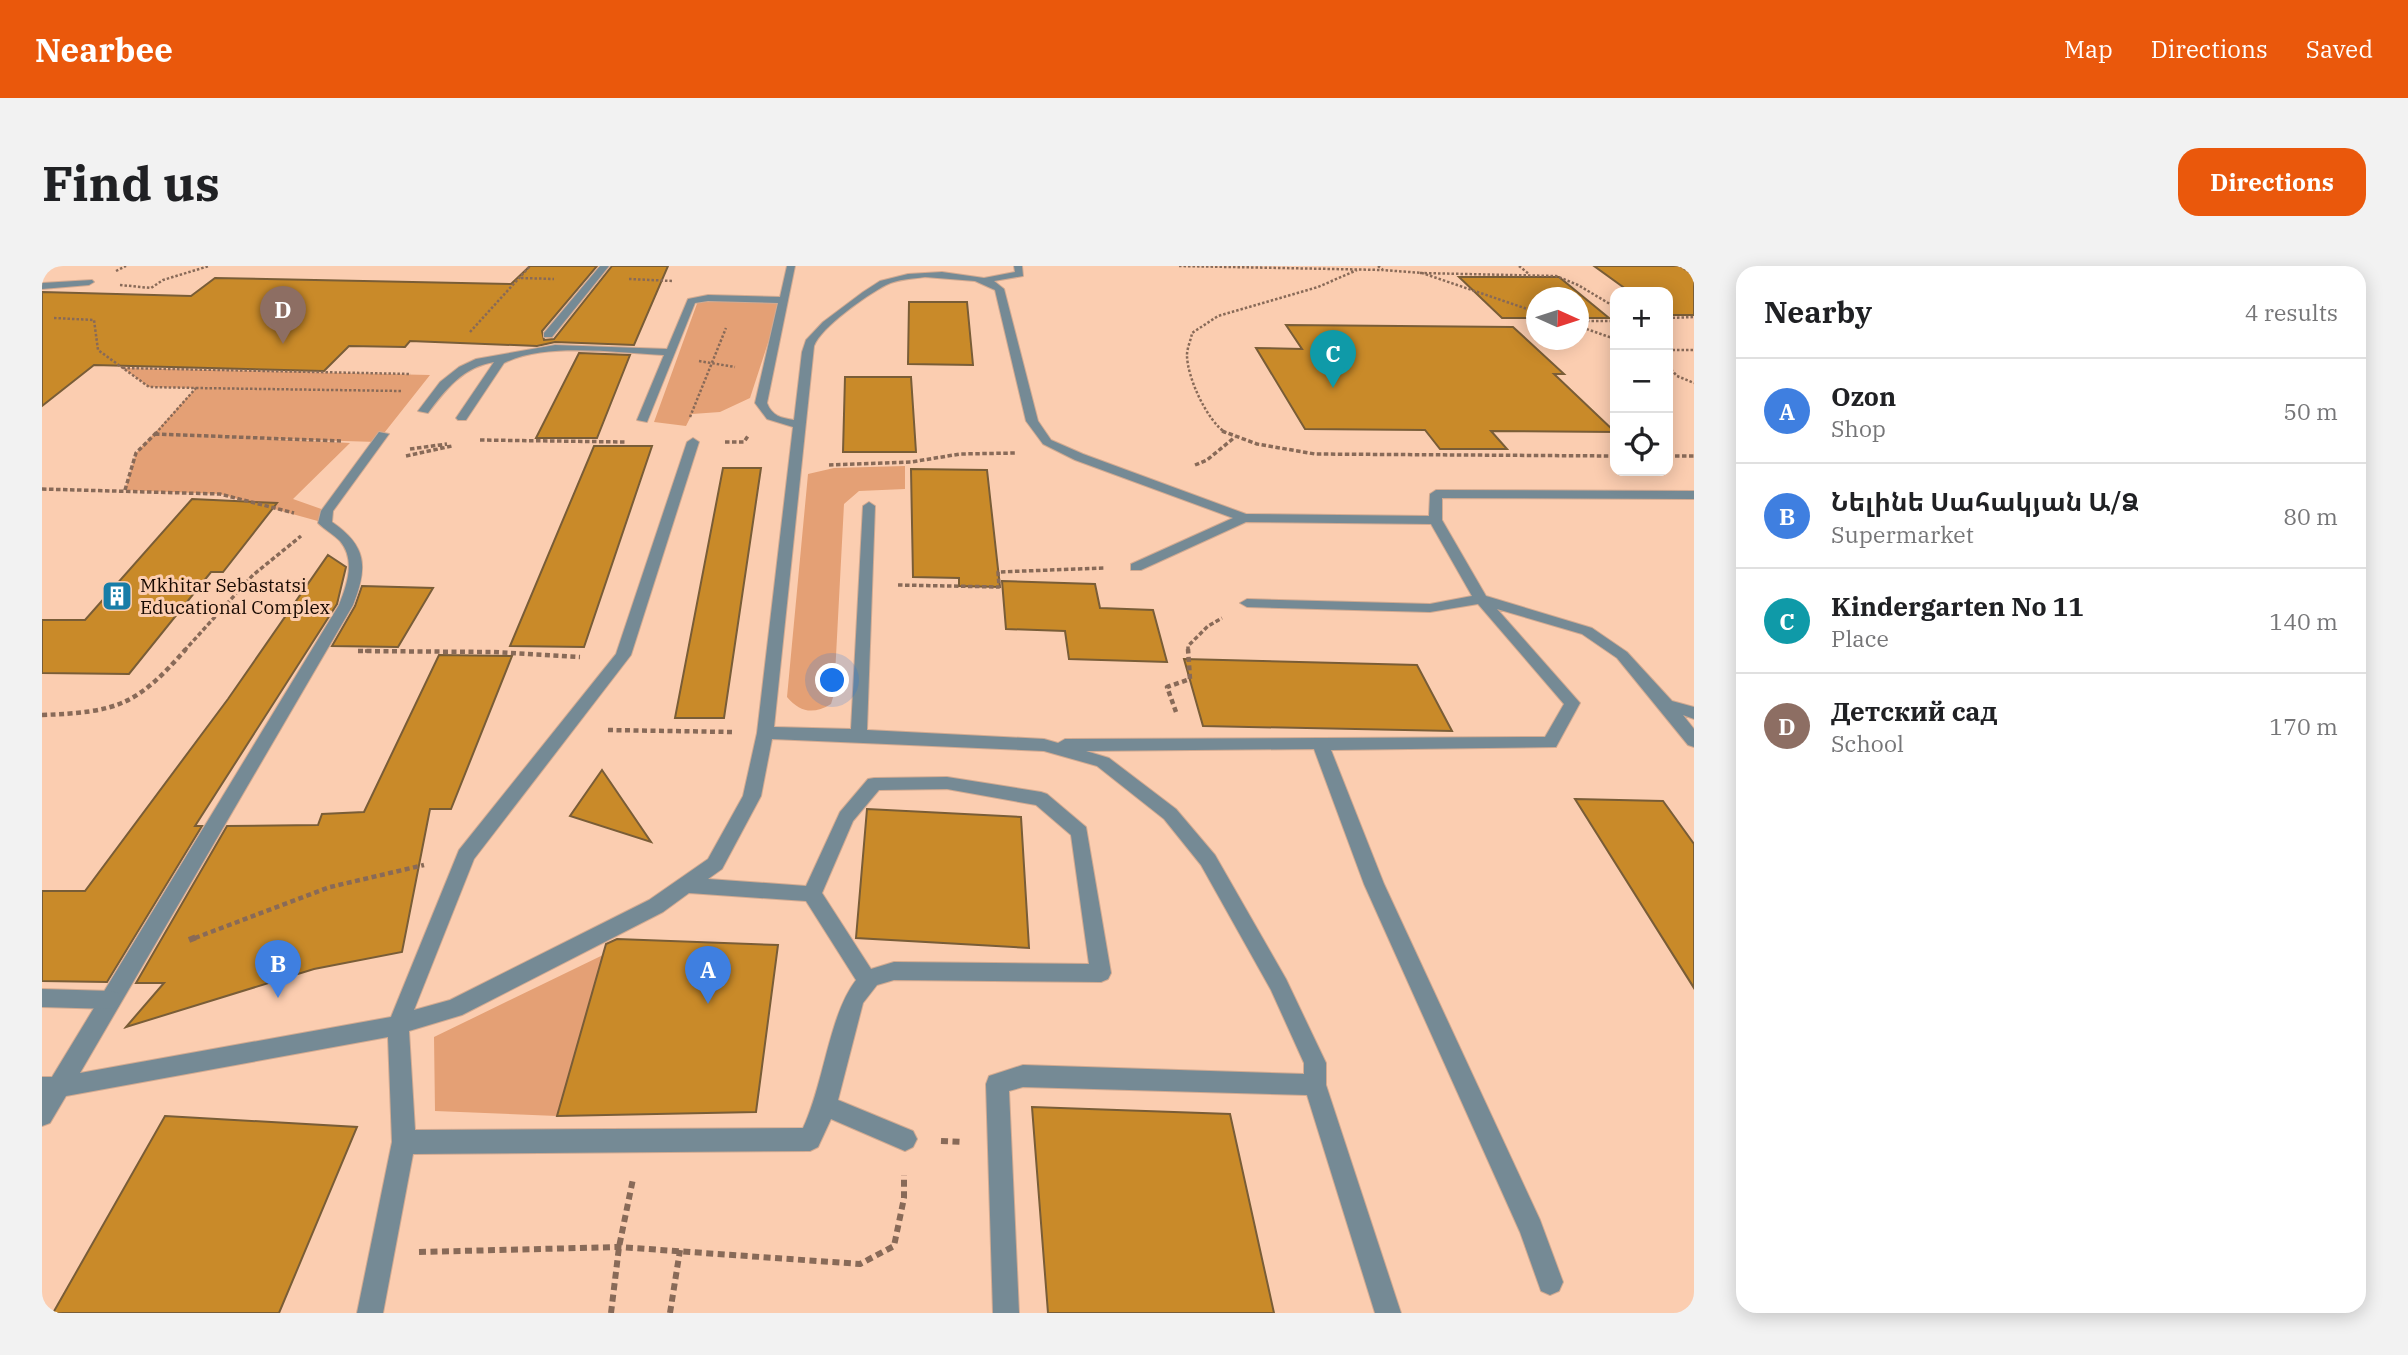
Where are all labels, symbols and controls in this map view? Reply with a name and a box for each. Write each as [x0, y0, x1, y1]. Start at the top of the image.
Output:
text: Nearbee [35, 28, 173, 71]
text: Map [2064, 33, 2113, 65]
text: Directions [2151, 33, 2268, 65]
text: Saved [2306, 33, 2373, 65]
button: Directions [2178, 148, 2366, 216]
text: Find us [42, 151, 220, 214]
pin: D [260, 286, 306, 344]
north arrow [1526, 287, 1589, 350]
map controls [1610, 287, 1673, 476]
button: + [1610, 287, 1673, 350]
text: Nearby [1764, 292, 1872, 331]
text: 4 results [2245, 297, 2338, 327]
pin: C [1310, 330, 1356, 388]
button: − [1610, 350, 1673, 413]
text: Ozon [1831, 379, 1896, 413]
text: A [1779, 396, 1795, 426]
text: 50 m [2283, 396, 2338, 426]
button: locate [1610, 413, 1673, 476]
text: Shop [1831, 413, 1886, 443]
text: Նելինե Սահակյան Ա/Ձ [1831, 484, 2139, 518]
text: B [1779, 501, 1795, 531]
text: 80 m [2283, 501, 2338, 531]
text: Supermarket [1831, 519, 1974, 549]
place label: Mkhitar Sebastatsi Educational Complex [140, 573, 331, 619]
building icon: Mkhitar Sebastatsi Educational Complex [100, 579, 134, 613]
text: Kindergarten No 11 [1831, 589, 2084, 623]
text: C [1779, 606, 1795, 636]
text: 140 m [2269, 606, 2338, 636]
text: Place [1831, 623, 1889, 653]
your location [815, 663, 849, 697]
text: Детский сад [1831, 694, 1997, 728]
text: D [1778, 711, 1796, 741]
text: 170 m [2269, 711, 2338, 741]
text: School [1831, 728, 1904, 758]
pin: B [255, 940, 301, 998]
pin: A [685, 946, 731, 1004]

